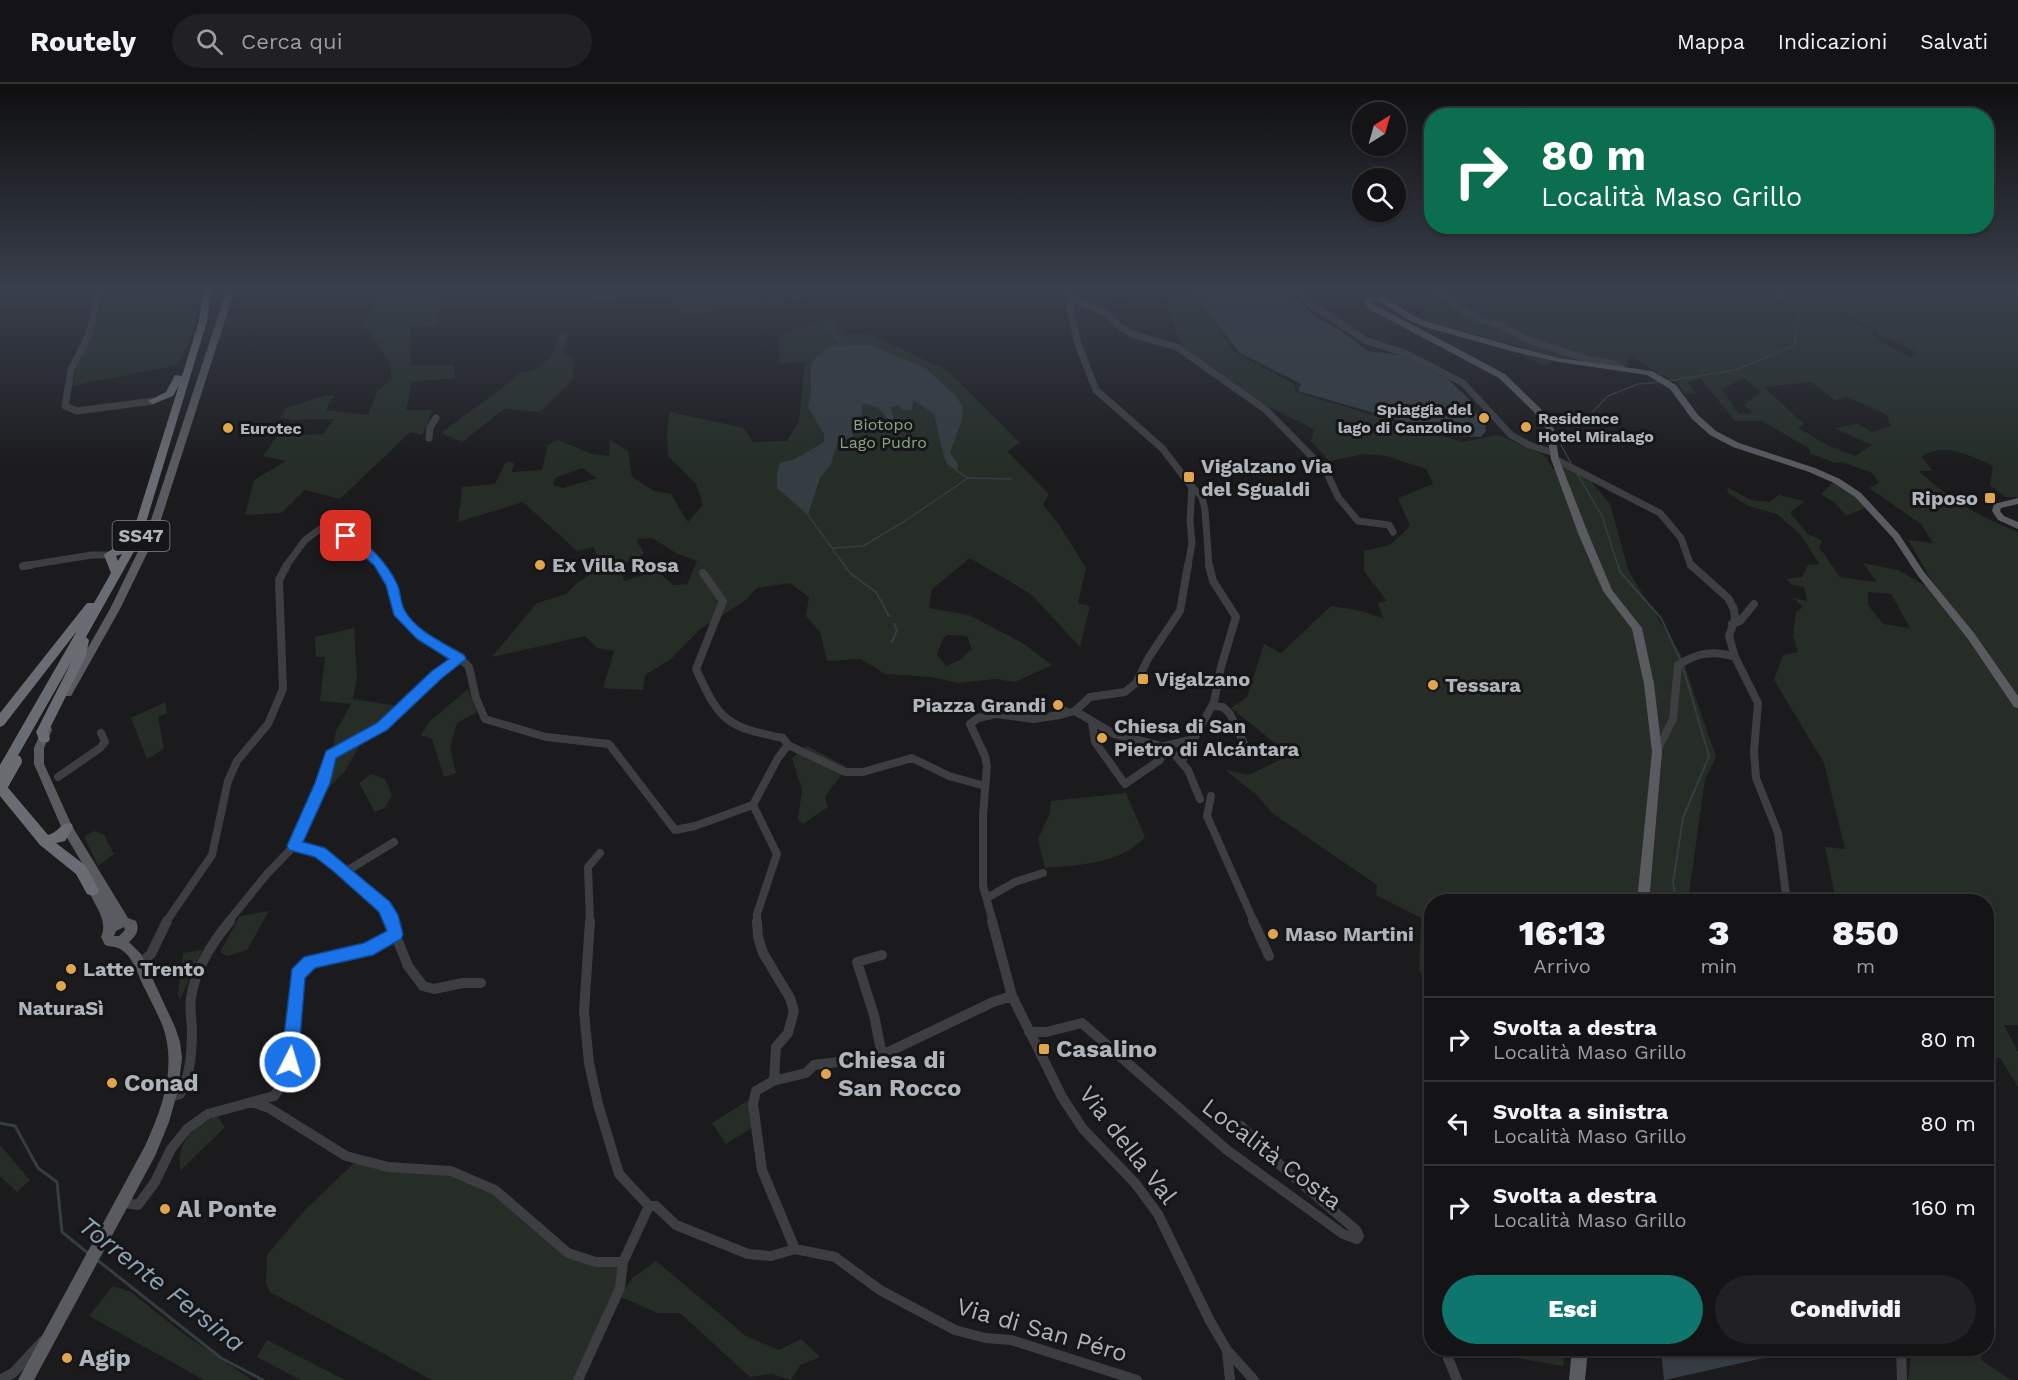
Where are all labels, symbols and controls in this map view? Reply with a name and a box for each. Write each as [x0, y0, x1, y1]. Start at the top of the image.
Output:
search box [172, 14, 592, 68]
text: Routely [30, 25, 136, 58]
icon: search [193, 25, 226, 58]
text: Cerca qui [241, 29, 343, 54]
text: Mappa [1677, 29, 1745, 54]
text: Indicazioni [1778, 29, 1887, 54]
text: Salvati [1920, 29, 1988, 54]
north arrow [1352, 102, 1406, 156]
map controls [1352, 102, 1406, 222]
text: 80 m [1541, 131, 1646, 180]
icon: right [1442, 132, 1520, 210]
button: search [1352, 168, 1406, 222]
text: Località Maso Grillo [1541, 181, 1802, 213]
place label: Spiaggia del lago di Canzolino [1338, 400, 1473, 437]
place label: Residence Hotel Miralago [1538, 409, 1654, 446]
marker: Spiaggia del lago di Canzolino [1477, 411, 1491, 425]
park label: Biotopo Lago Pudro [839, 415, 927, 452]
place label: Eurotec [240, 419, 302, 438]
marker: Residence Hotel Miralago [1519, 420, 1533, 434]
marker: Eurotec [221, 421, 235, 435]
place label: Vigalzano Via del Sgualdi [1201, 454, 1333, 501]
marker: Vigalzano Via del Sgualdi [1182, 470, 1196, 484]
place label: Riposo [1911, 486, 1978, 510]
marker: Riposo [1983, 491, 1997, 505]
pin [320, 510, 371, 561]
icon: arrive [329, 519, 362, 552]
road number: SS47 [112, 521, 170, 551]
place label: Ex Villa Rosa [552, 553, 679, 577]
marker: Ex Villa Rosa [533, 558, 547, 572]
place label: Vigalzano [1155, 667, 1250, 691]
marker: Vigalzano [1136, 672, 1150, 686]
place label: Tessara [1445, 673, 1521, 697]
marker: Tessara [1426, 678, 1440, 692]
place label: Piazza Grandi [912, 693, 1046, 717]
marker: Piazza Grandi [1051, 698, 1065, 712]
place label: Chiesa di San Pietro di Alcántara [1114, 714, 1300, 761]
marker: Chiesa di San Pietro di Alcántara [1095, 731, 1109, 745]
text: 16:13 [1519, 912, 1606, 954]
text: 3 [1708, 912, 1730, 954]
text: 850 [1832, 912, 1899, 954]
place label: Maso Martini [1285, 922, 1414, 946]
marker: Maso Martini [1266, 927, 1280, 941]
text: Arrivo [1534, 954, 1591, 978]
text: min [1700, 954, 1737, 978]
text: m [1856, 954, 1875, 978]
place label: Latte Trento [83, 957, 205, 981]
marker: Latte Trento [64, 962, 78, 976]
marker: NaturaSì [54, 979, 68, 993]
place label: NaturaSì [18, 996, 104, 1020]
text: Svolta a destra [1493, 1015, 1657, 1040]
icon: right [1442, 1023, 1475, 1056]
text: 80 m [1920, 1027, 1976, 1052]
position arrow [258, 1030, 322, 1094]
place label: Casalino [1056, 1035, 1157, 1063]
text: Località Maso Grillo [1493, 1040, 1687, 1064]
marker: Casalino [1037, 1042, 1051, 1056]
place label: Chiesa di San Rocco [838, 1046, 961, 1102]
marker: Chiesa di San Rocco [819, 1067, 833, 1081]
place label: Conad [124, 1069, 198, 1097]
marker: Conad [105, 1076, 119, 1090]
street label: Via della Val [1073, 1080, 1183, 1210]
street label: Località Costa [1197, 1092, 1347, 1216]
text: Svolta a sinistra [1493, 1099, 1668, 1124]
icon: left [1442, 1107, 1475, 1140]
text: 80 m [1920, 1111, 1976, 1136]
text: Località Maso Grillo [1493, 1124, 1687, 1148]
text: Svolta a destra [1493, 1183, 1657, 1208]
icon: right [1442, 1191, 1475, 1224]
place label: Al Ponte [177, 1195, 277, 1223]
text: 160 m [1912, 1195, 1976, 1220]
marker: Al Ponte [158, 1202, 172, 1216]
text: Località Maso Grillo [1493, 1208, 1687, 1232]
water label: Torrente Fersina [73, 1210, 251, 1358]
button: Esci [1442, 1275, 1703, 1344]
button: Condividi [1715, 1275, 1976, 1344]
street label: Via di San Péro [953, 1292, 1131, 1368]
place label: Agip [79, 1344, 131, 1372]
marker: Agip [60, 1351, 74, 1365]

